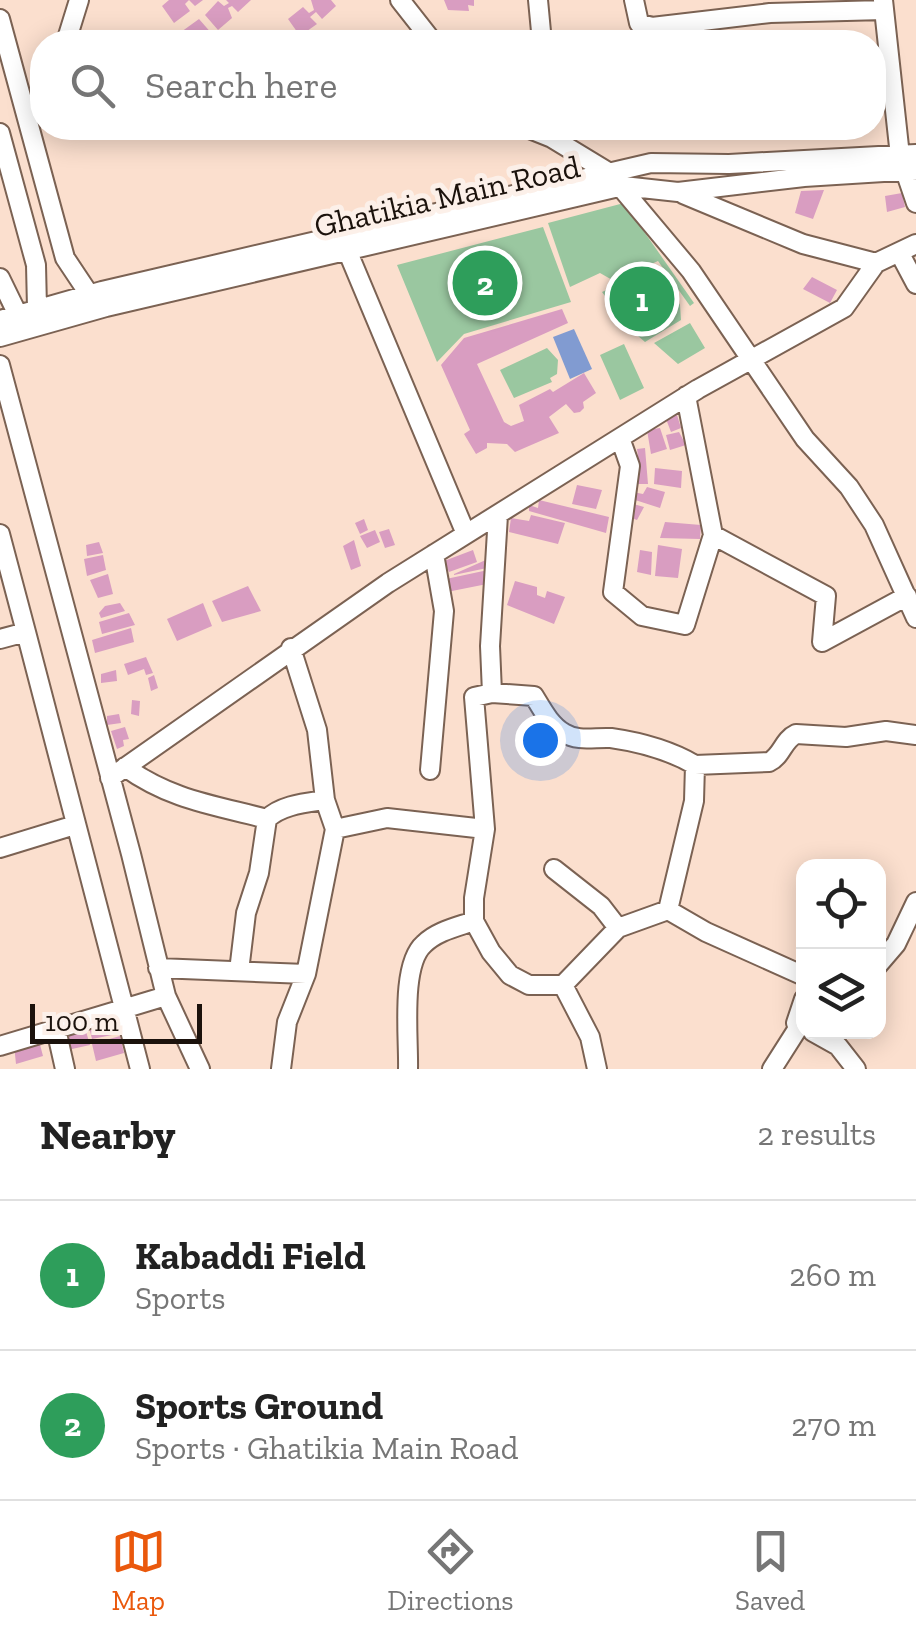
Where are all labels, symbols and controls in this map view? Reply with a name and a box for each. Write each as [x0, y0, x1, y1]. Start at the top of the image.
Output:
search box [30, 30, 886, 140]
icon: search [65, 58, 120, 113]
text: Search here [145, 62, 337, 108]
street label: Ghatikia Main Road [311, 147, 584, 245]
pin: 2 [452, 246, 518, 320]
pin: 1 [610, 262, 674, 336]
your location [515, 715, 566, 766]
map controls [796, 859, 886, 1039]
button: locate [796, 859, 886, 949]
button: layers [796, 949, 886, 1039]
scale bar [30, 999, 202, 1044]
text: 100 m [45, 1005, 119, 1038]
text: Nearby [40, 1109, 176, 1160]
text: 2 results [757, 1115, 876, 1153]
text: Kabaddi Field [135, 1233, 366, 1279]
text: 1 [66, 1256, 79, 1294]
text: 260 m [789, 1256, 876, 1294]
text: Sports [135, 1279, 225, 1317]
text: Sports Ground [135, 1383, 383, 1429]
text: 2 [64, 1406, 81, 1444]
text: 270 m [791, 1406, 876, 1444]
text: Sports · Ghatikia Main Road [135, 1429, 518, 1467]
tab: Map [111, 1524, 166, 1617]
tab: Directions [387, 1524, 514, 1617]
tab: Saved [735, 1524, 805, 1617]

